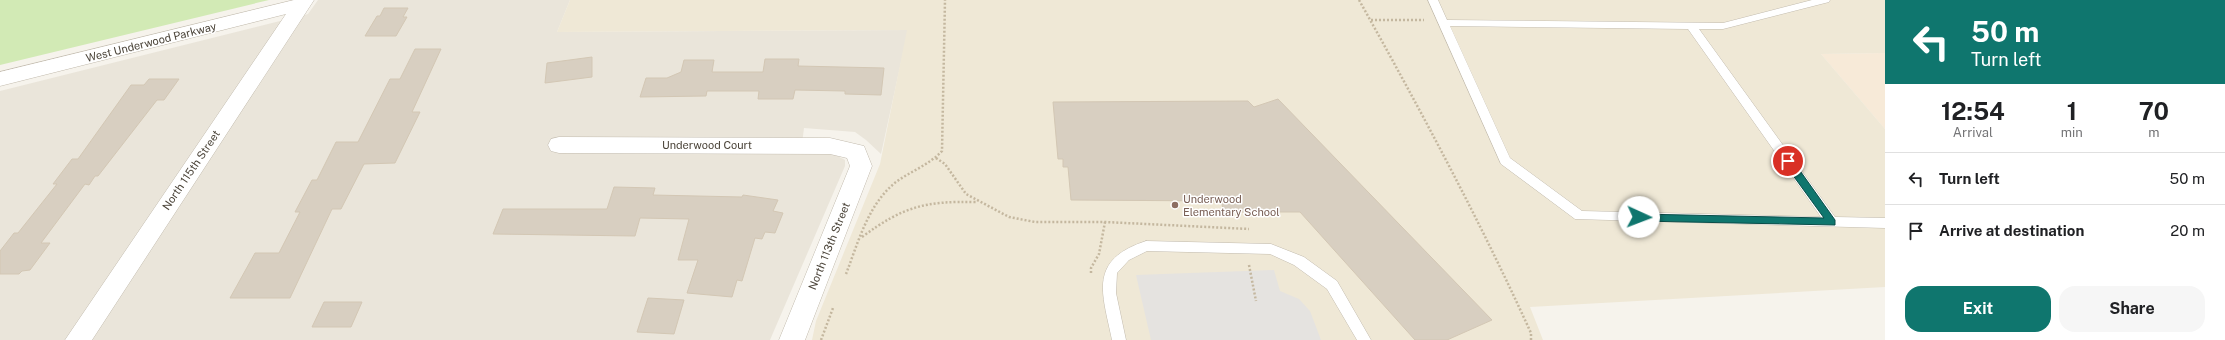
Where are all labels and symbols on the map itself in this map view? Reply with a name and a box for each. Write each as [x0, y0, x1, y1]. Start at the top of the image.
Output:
street label: West Underwood Parkway [85, 20, 218, 64]
street label: North 115th Street [160, 128, 222, 212]
street label: Underwood Court [662, 139, 752, 151]
pin [1771, 144, 1805, 178]
place label: Underwood Elementary School [1183, 193, 1280, 218]
position arrow [1618, 196, 1660, 238]
marker: Underwood Elementary School [1170, 200, 1180, 210]
street label: North 113th Street [806, 201, 852, 291]

